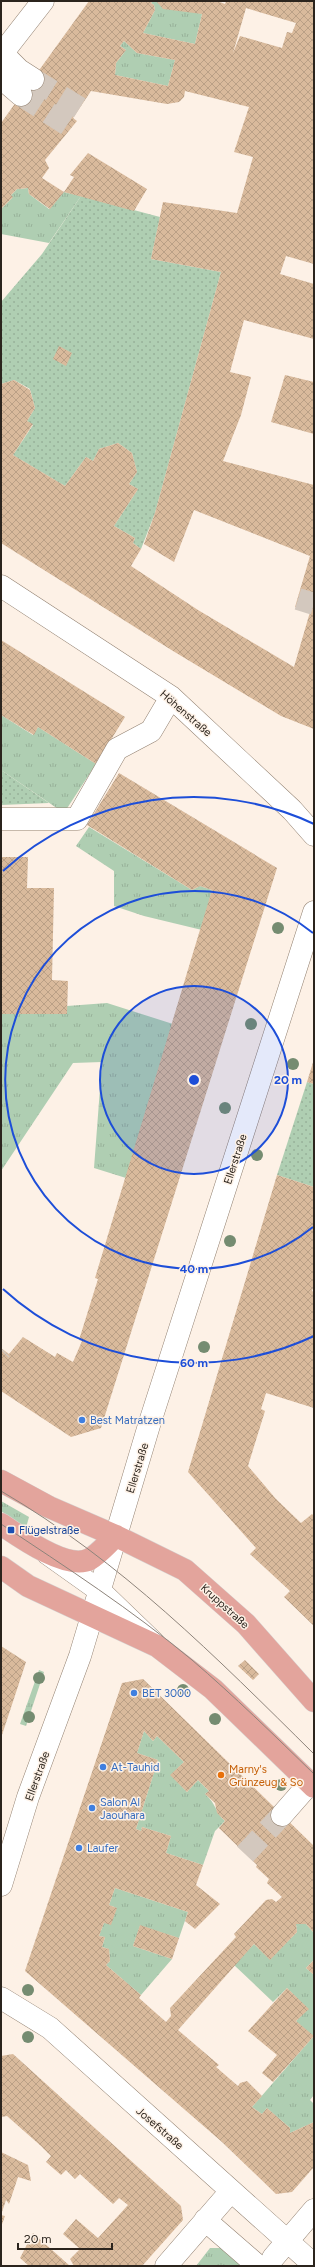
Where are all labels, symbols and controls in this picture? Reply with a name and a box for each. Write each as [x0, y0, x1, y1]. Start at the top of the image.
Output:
street label: Höhenstraße [157, 688, 214, 739]
centre of rings [187, 1073, 201, 1087]
text: 20 m [274, 1073, 302, 1087]
street label: Ellerstraße [221, 1132, 250, 1186]
text: 40 m [180, 1262, 208, 1276]
text: 60 m [180, 1356, 208, 1370]
place label: Best Matratzen [90, 1414, 165, 1427]
marker: Best Matratzen [77, 1415, 87, 1425]
street label: Ellerstraße [124, 1441, 151, 1495]
place label: Flügelstraße [19, 1524, 79, 1537]
marker: Flügelstraße [6, 1525, 16, 1535]
street label: Kruppstraße [198, 1581, 251, 1631]
place label: BET 3000 [142, 1687, 191, 1700]
marker: BET 3000 [129, 1688, 139, 1698]
street label: Ellerstraße [22, 1750, 52, 1803]
place label: At-Tauhid [111, 1761, 159, 1774]
marker: At-Tauhid [98, 1762, 108, 1772]
place label: Marny's Grünzeug & So [229, 1763, 303, 1789]
marker: Marny's Grünzeug & So [216, 1770, 226, 1780]
place label: Salon Al Jaouhara [100, 1796, 145, 1822]
marker: Salon Al Jaouhara [87, 1803, 97, 1813]
place label: Laufer [87, 1842, 118, 1855]
marker: Laufer [74, 1843, 84, 1853]
street label: Josefstraße [133, 2104, 186, 2152]
scale bar [18, 2225, 112, 2251]
text: 20 m [24, 2232, 52, 2246]

